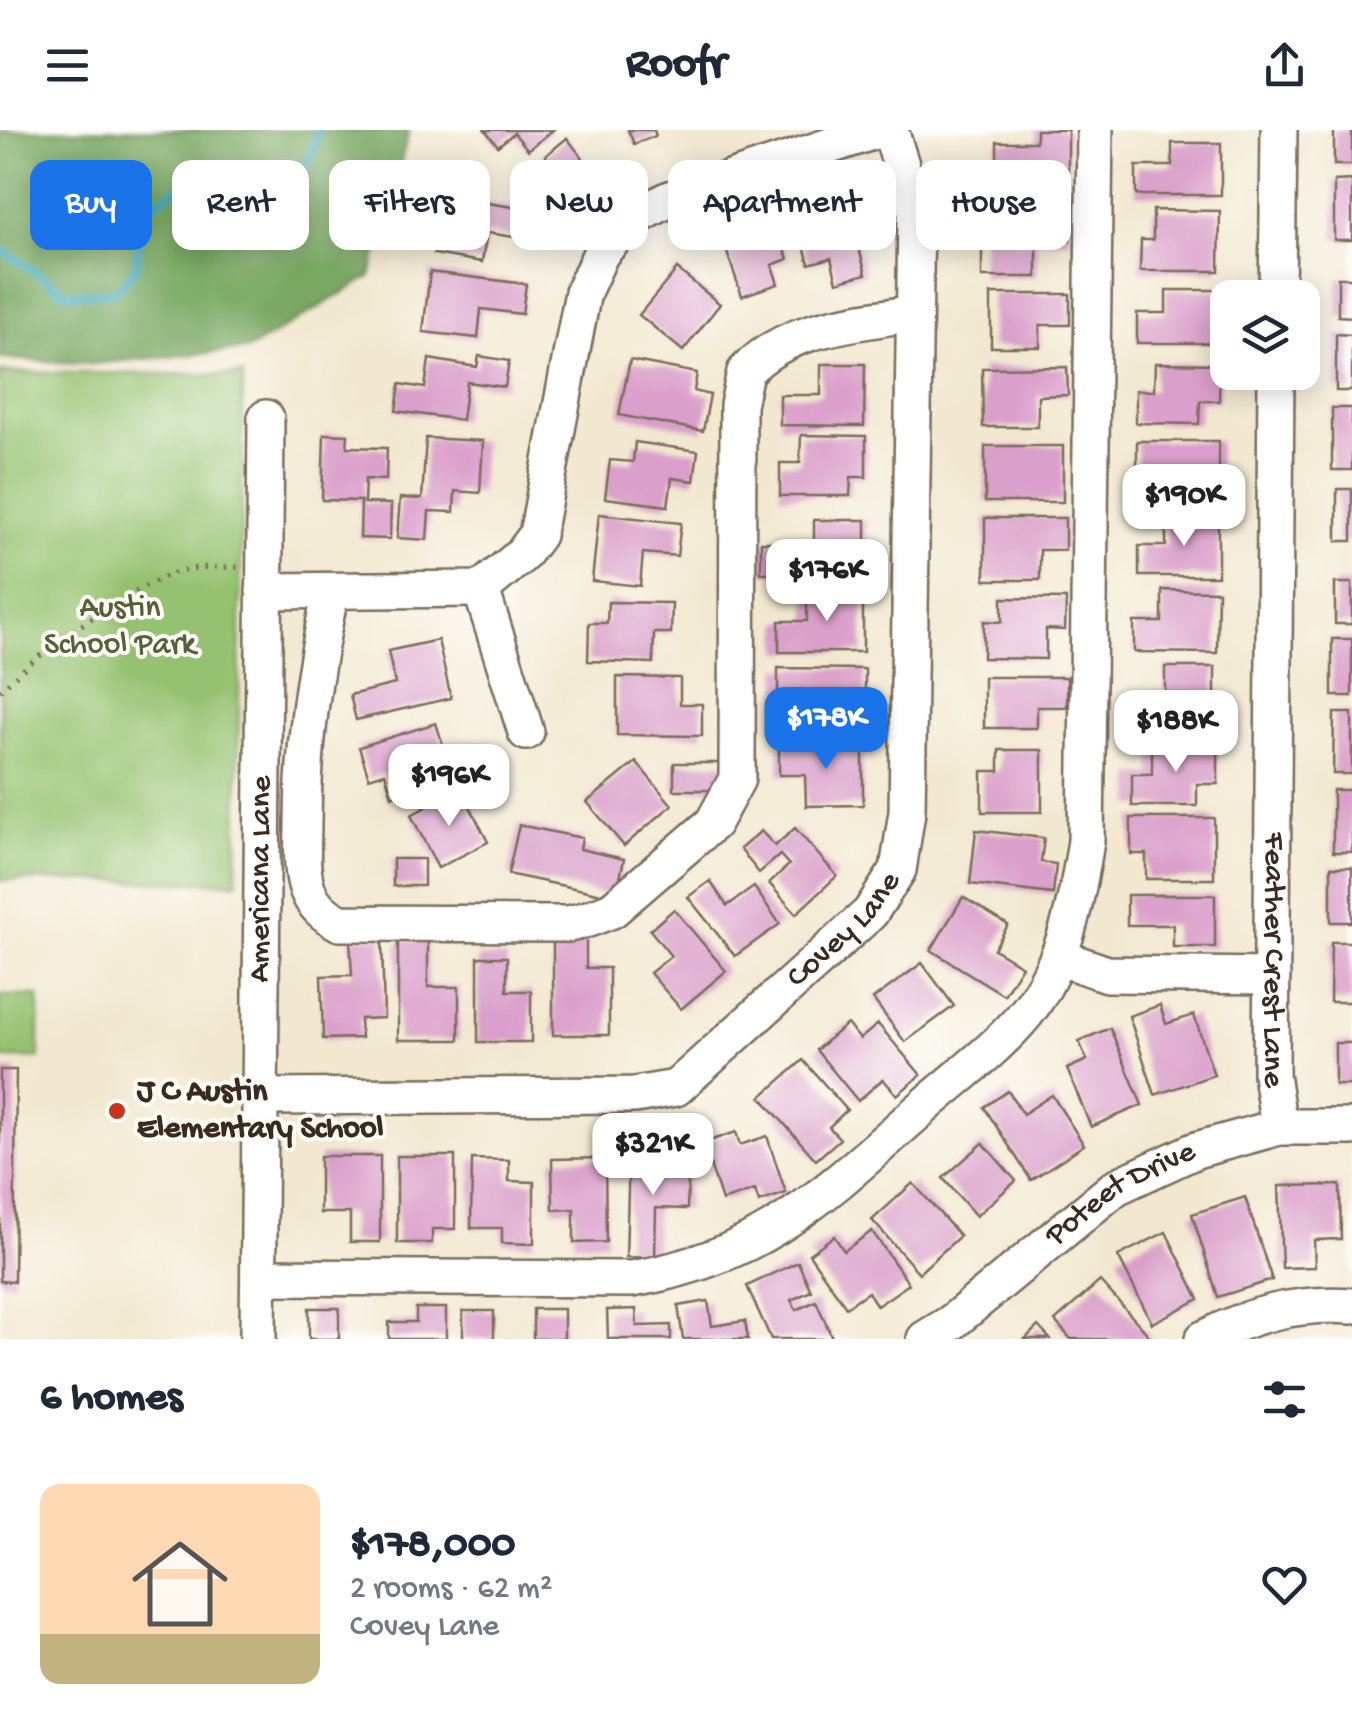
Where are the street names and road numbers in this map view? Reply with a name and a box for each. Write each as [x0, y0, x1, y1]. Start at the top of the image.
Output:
street label: Americana Lane [242, 775, 282, 983]
street label: Feather Crest Lane [1252, 831, 1292, 1091]
street label: Covey Lane [780, 865, 911, 997]
street label: Poteet Drive [1038, 1133, 1202, 1256]

